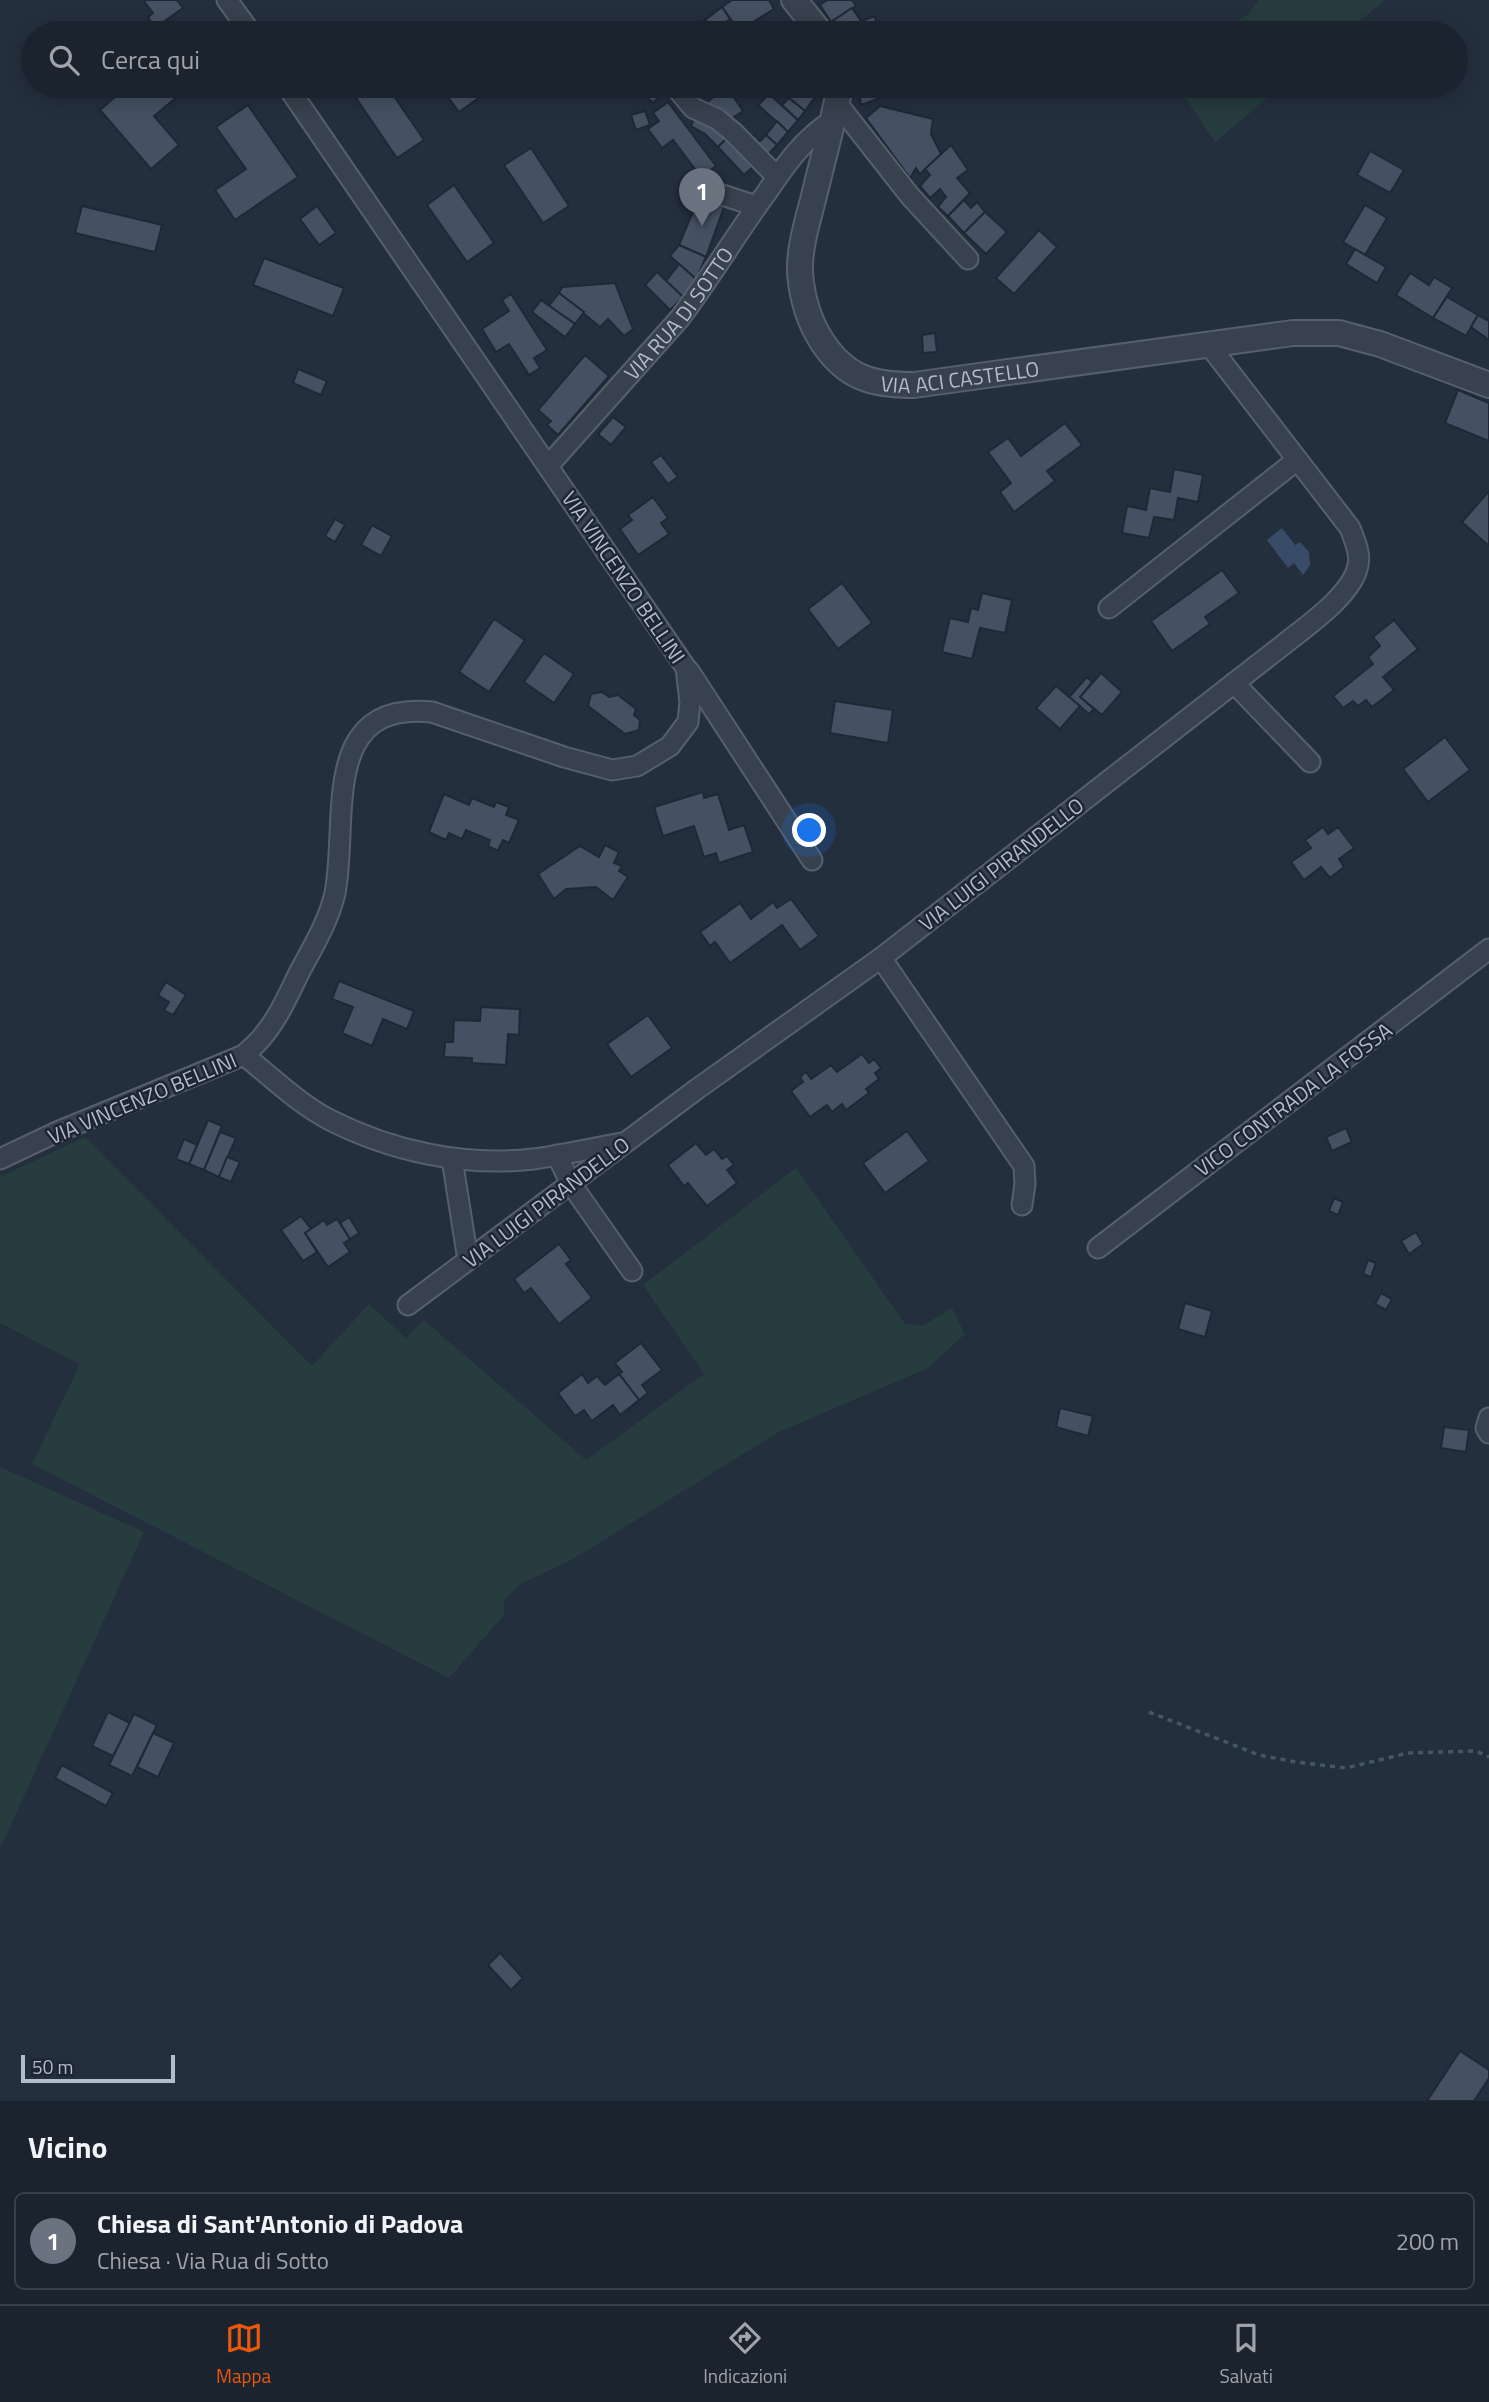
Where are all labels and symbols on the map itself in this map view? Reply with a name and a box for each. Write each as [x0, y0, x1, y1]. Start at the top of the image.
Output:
pin: 1 [679, 168, 725, 226]
street label: VIA RUA DI SOTTO [616, 240, 741, 387]
street label: VIA ACI CASTELLO [879, 352, 1041, 401]
street label: VIA VINCENZO BELLINI [554, 484, 694, 670]
street label: VIA LUIGI PIRANDELLO [912, 789, 1090, 939]
your location [792, 813, 826, 847]
street label: VICO CONTRADA LA FOSSA [1188, 1014, 1399, 1184]
street label: VIA VINCENZO BELLINI [43, 1044, 241, 1152]
street label: VIA LUIGI PIRANDELLO [456, 1129, 636, 1275]
scale bar [21, 2052, 175, 2084]

